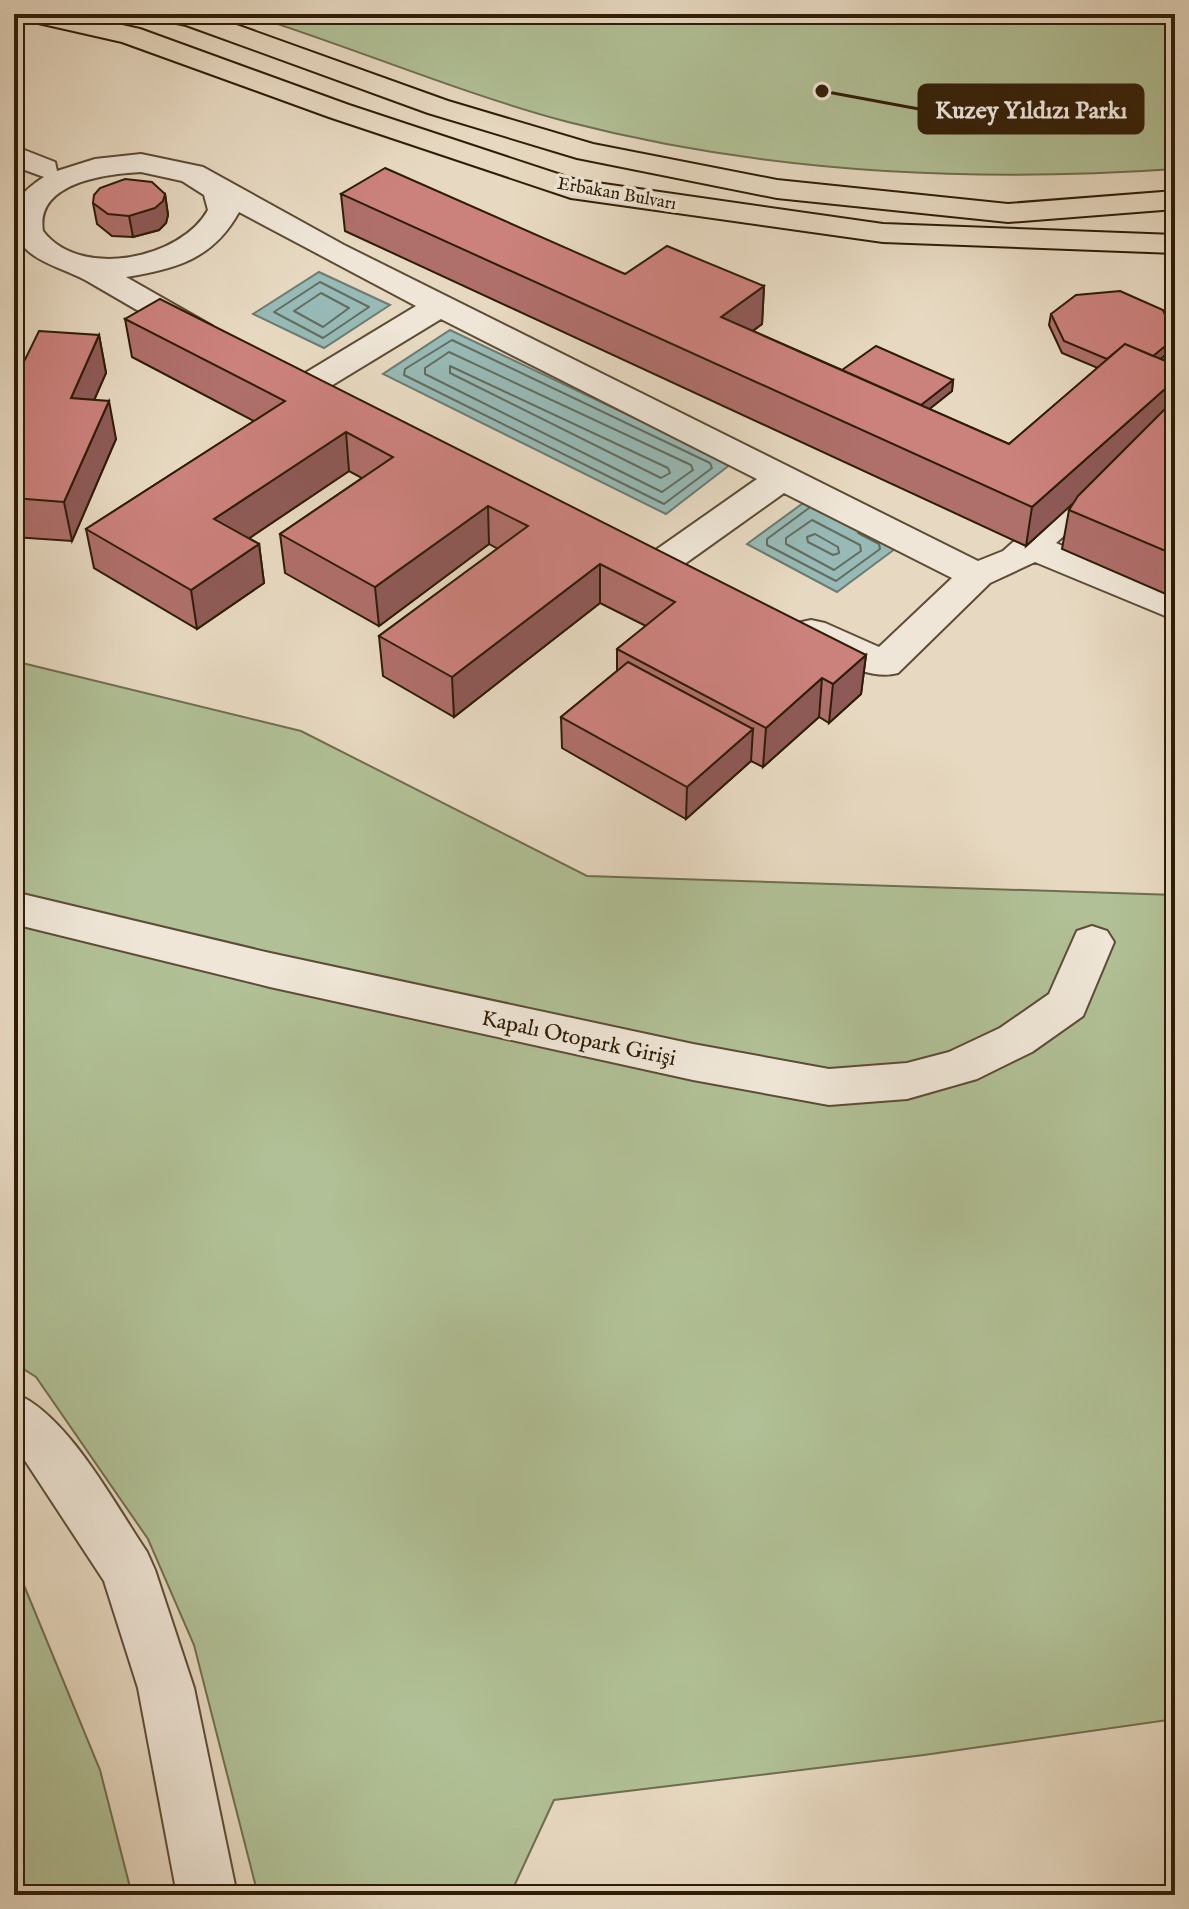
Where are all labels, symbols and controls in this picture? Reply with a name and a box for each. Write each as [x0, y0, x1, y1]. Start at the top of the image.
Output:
callout: Kuzey Yıldızı Parkı [919, 85, 1143, 133]
text: Kuzey Yıldızı Parkı [935, 96, 1128, 127]
street label: Erbakan Bulvarı [555, 173, 678, 216]
street label: Kapalı Otopark Girişi [479, 1005, 678, 1073]

